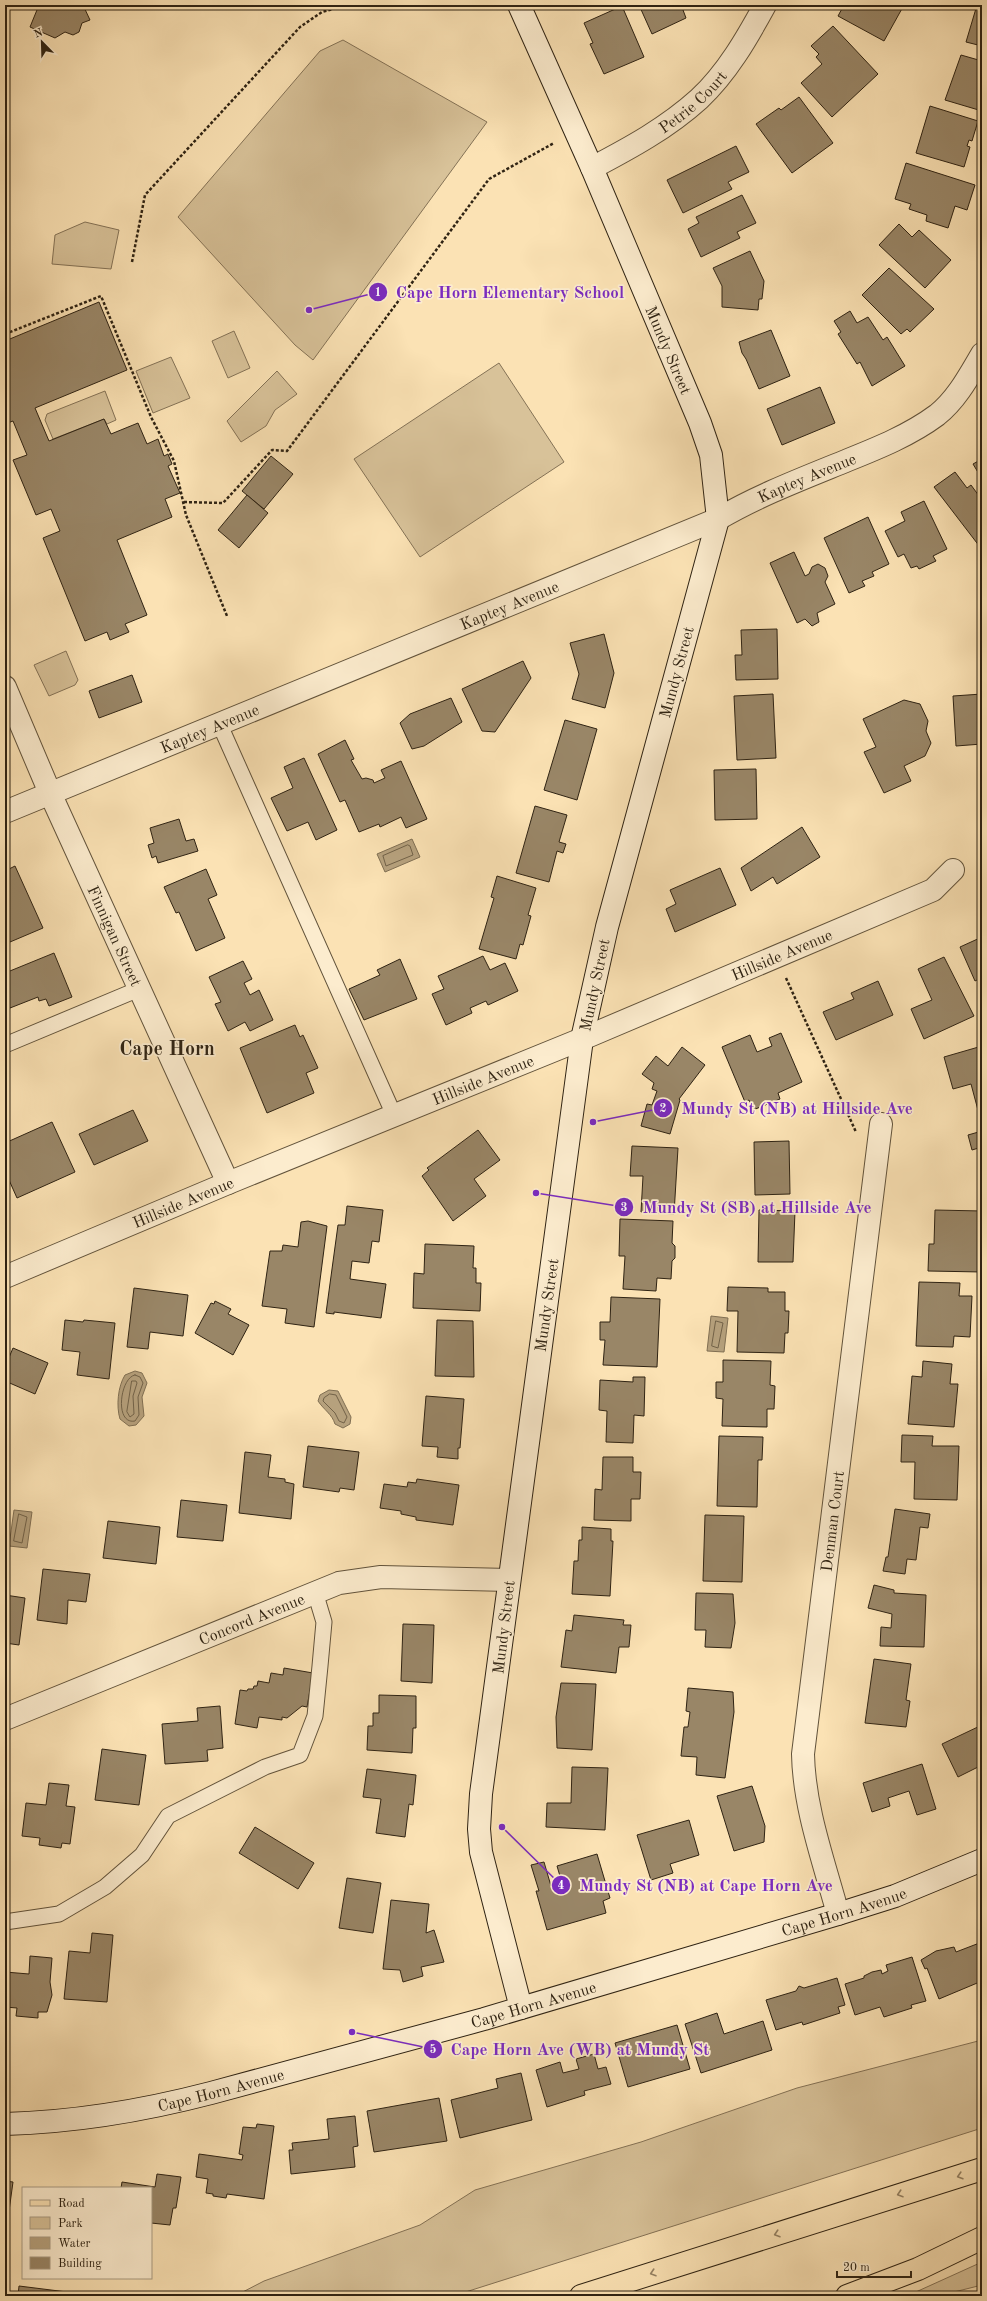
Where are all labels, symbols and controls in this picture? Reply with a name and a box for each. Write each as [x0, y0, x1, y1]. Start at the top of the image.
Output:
north arrow [22, 22, 62, 62]
text: N [33, 27, 45, 41]
street label: Petrie Court [657, 68, 731, 137]
callout: Cape Horn Elementary School [368, 278, 633, 307]
text: Cape Horn Elementary School [396, 285, 624, 302]
text: 1 [375, 287, 381, 299]
street label: Mundy Street [641, 304, 693, 397]
street label: Kaptey Avenue [756, 452, 859, 507]
street label: Kaptey Avenue [458, 579, 562, 634]
street label: Mundy Street [658, 625, 698, 720]
street label: Kaptey Avenue [159, 702, 262, 757]
street label: Finnigan Street [83, 884, 143, 990]
street label: Hillside Avenue [730, 928, 835, 985]
street label: Mundy Street [578, 937, 614, 1033]
district label: Cape Horn [119, 1040, 215, 1060]
street label: Hillside Avenue [430, 1053, 536, 1109]
callout: Mundy St (NB) at Hillside Ave [653, 1093, 920, 1122]
text: Mundy St (NB) at Hillside Ave [681, 1101, 913, 1118]
text: 2 [660, 1103, 667, 1115]
street label: Hillside Avenue [131, 1176, 236, 1232]
callout: Mundy St (SB) at Hillside Ave [614, 1192, 879, 1221]
text: Mundy St (SB) at Hillside Ave [642, 1200, 872, 1217]
text: 3 [621, 1202, 628, 1214]
street label: Mundy Street [533, 1257, 563, 1353]
street label: Denman Court [820, 1469, 848, 1573]
street label: Mundy Street [491, 1579, 519, 1675]
street label: Concord Avenue [197, 1592, 307, 1649]
callout: Mundy St (NB) at Cape Horn Ave [551, 1870, 841, 1899]
text: Mundy St (NB) at Cape Horn Ave [579, 1878, 833, 1895]
text: 4 [558, 1880, 565, 1892]
street label: Cape Horn Avenue [780, 1886, 909, 1940]
street label: Cape Horn Avenue [469, 1980, 598, 2032]
callout: Cape Horn Ave (WB) at Mundy St [423, 2034, 718, 2063]
text: Cape Horn Ave (WB) at Mundy St [450, 2042, 710, 2059]
text: 5 [430, 2043, 437, 2056]
street label: Cape Horn Avenue [156, 2068, 286, 2115]
one-way arrow [957, 2171, 964, 2180]
legend [22, 2187, 152, 2279]
one-way arrow [897, 2189, 904, 2198]
text: Road [58, 2198, 85, 2210]
text: Park [58, 2218, 83, 2230]
one-way arrow [773, 2229, 780, 2238]
text: Water [58, 2238, 91, 2250]
scale bar [837, 2253, 911, 2279]
text: Building [58, 2258, 102, 2270]
text: 20 m [843, 2262, 870, 2274]
one-way arrow [649, 2268, 656, 2277]

